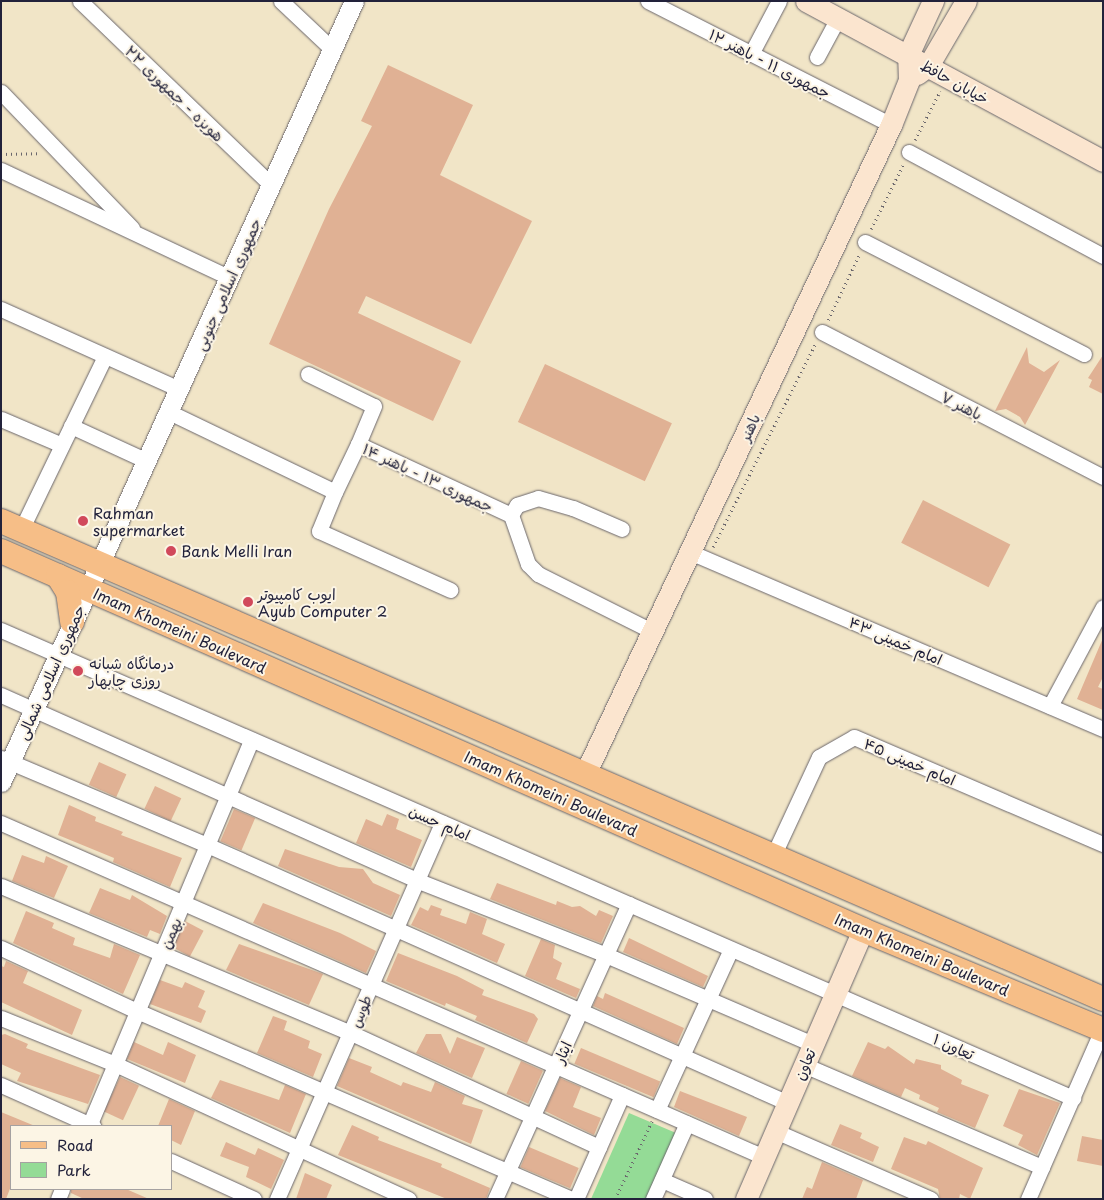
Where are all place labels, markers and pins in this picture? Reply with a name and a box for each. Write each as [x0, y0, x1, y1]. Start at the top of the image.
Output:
place label: Rahman supermarket [93, 503, 185, 538]
marker: Rahman supermarket [77, 515, 89, 527]
place label: Bank Melli Iran [181, 542, 292, 560]
marker: Bank Melli Iran [165, 545, 177, 557]
place label: ایوب کامپیوتر Ayub Computer 2 [258, 584, 388, 619]
marker: ایوب کامپیوتر Ayub Computer 2 [242, 596, 254, 608]
place label: درمانگاه شبانه روزی چابهار [89, 653, 174, 688]
marker: درمانگاه شبانه روزی چابهار [71, 664, 85, 678]

